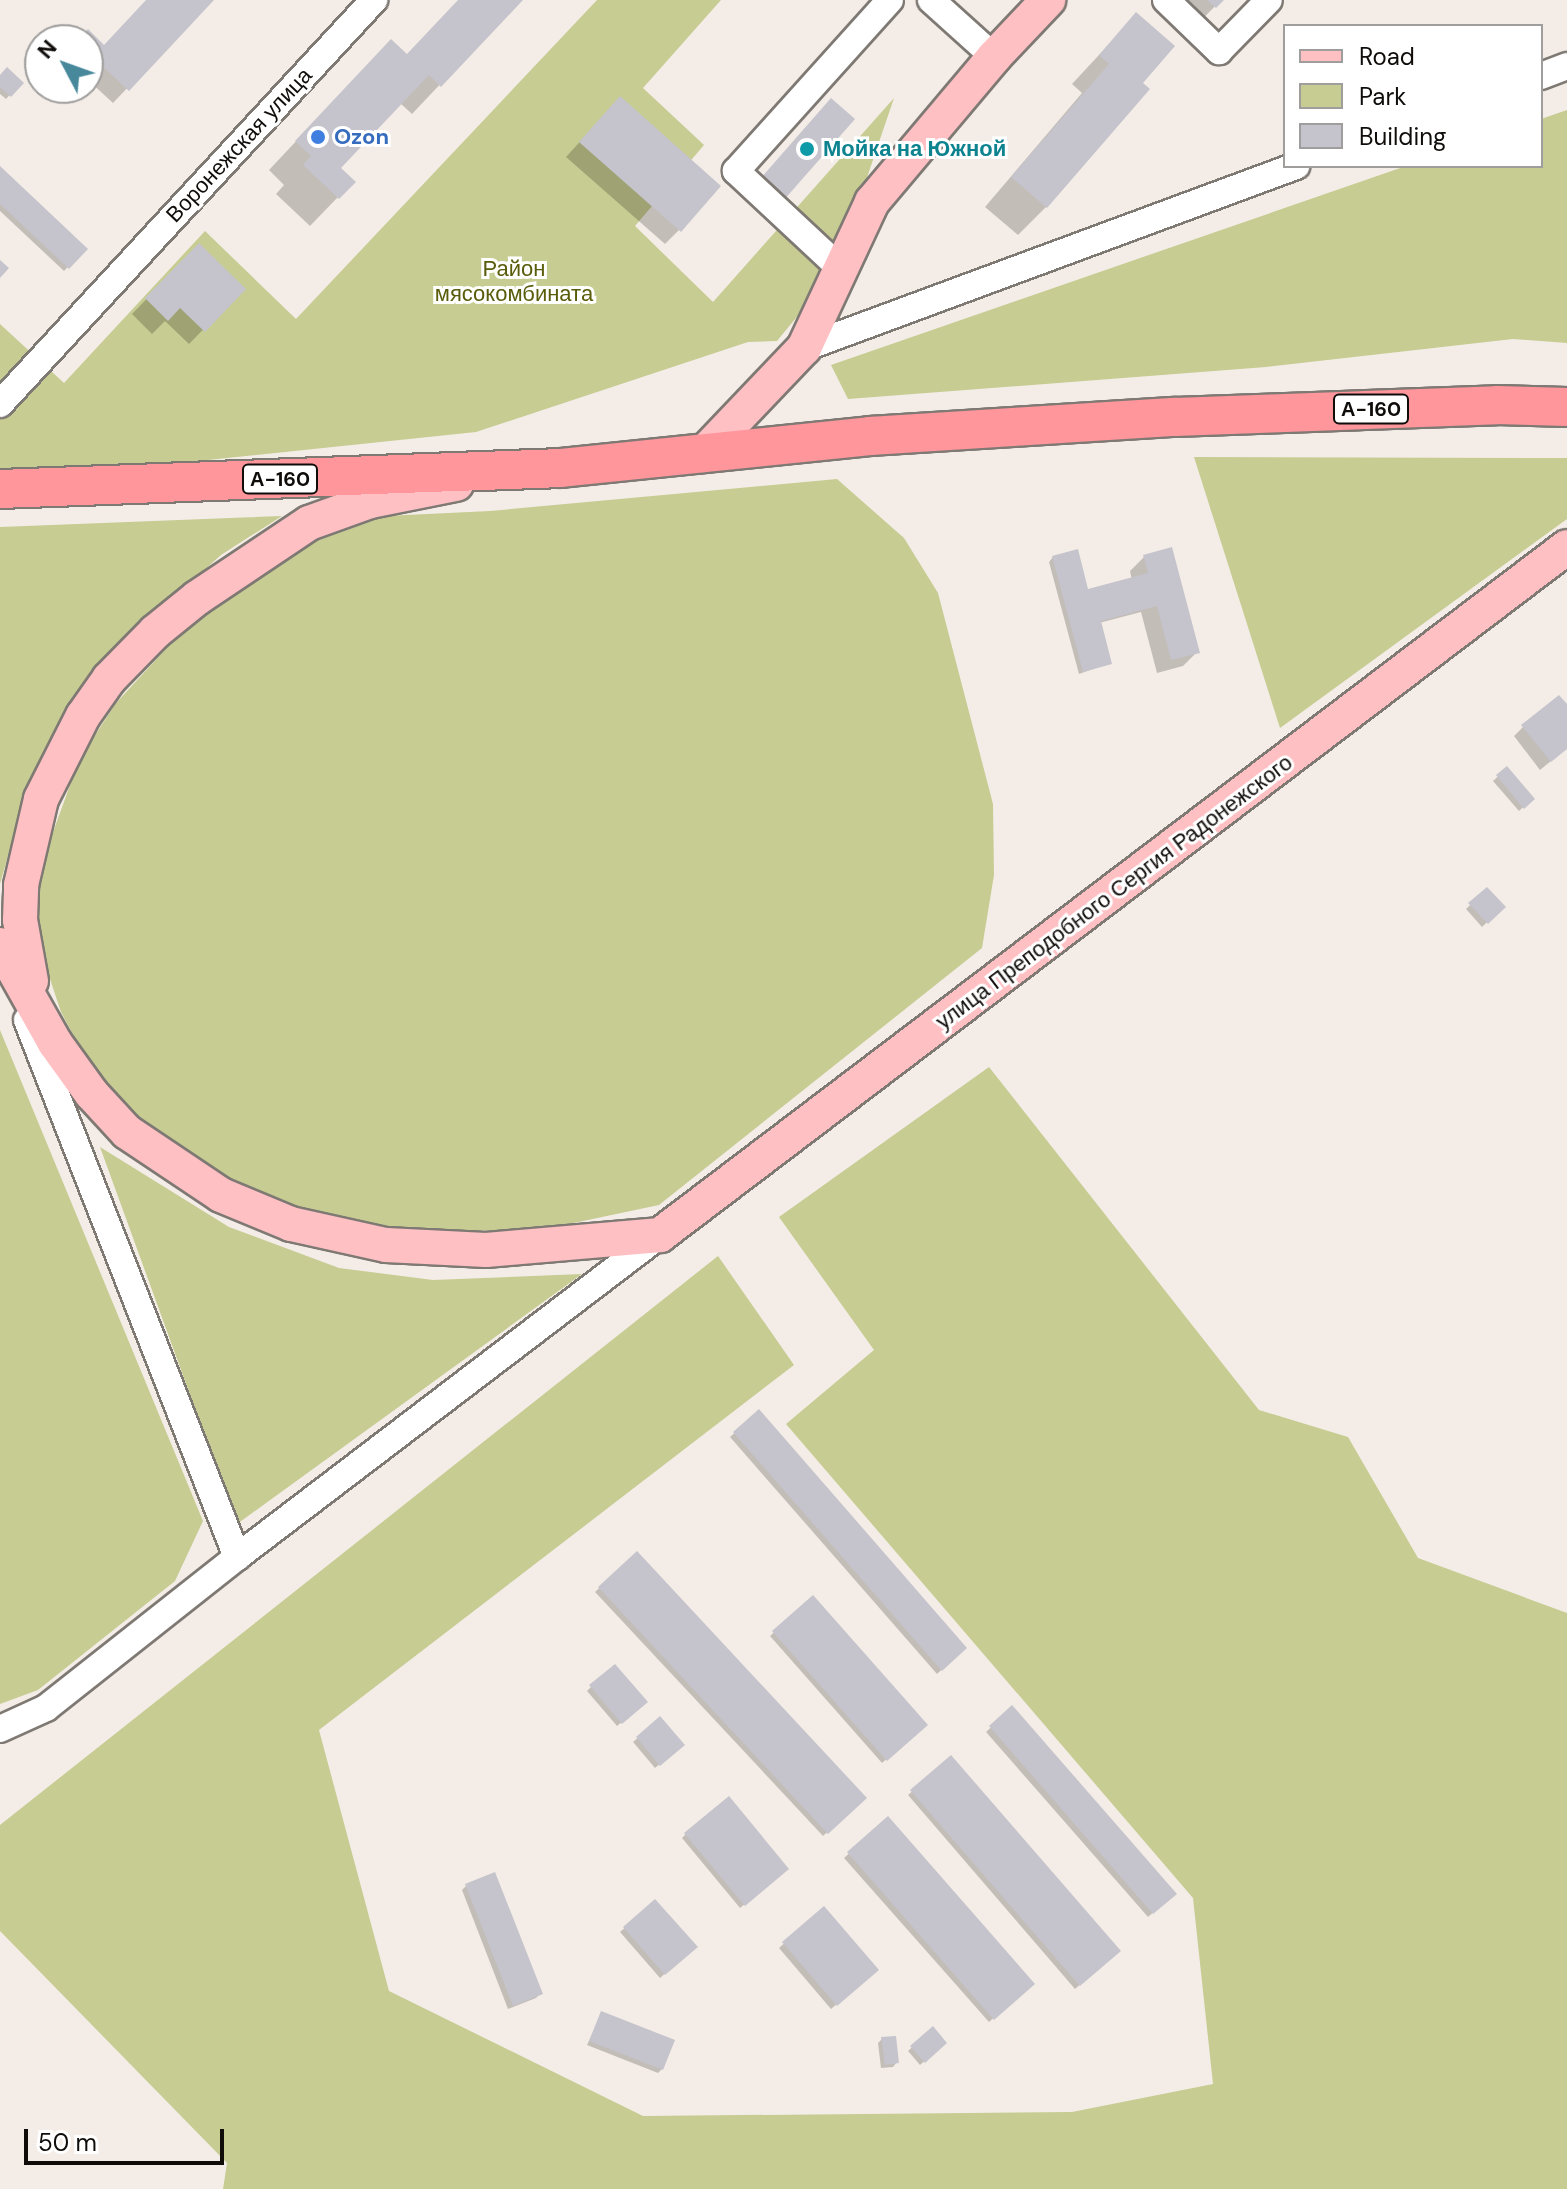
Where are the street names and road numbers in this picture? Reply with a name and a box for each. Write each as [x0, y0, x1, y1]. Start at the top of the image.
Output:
street label: Воронежская улица [161, 62, 317, 228]
road number: А-160 [1331, 393, 1411, 425]
road number: А-160 [240, 463, 320, 495]
street label: улица Преподобного Сергия Радонежского [931, 749, 1297, 1035]

